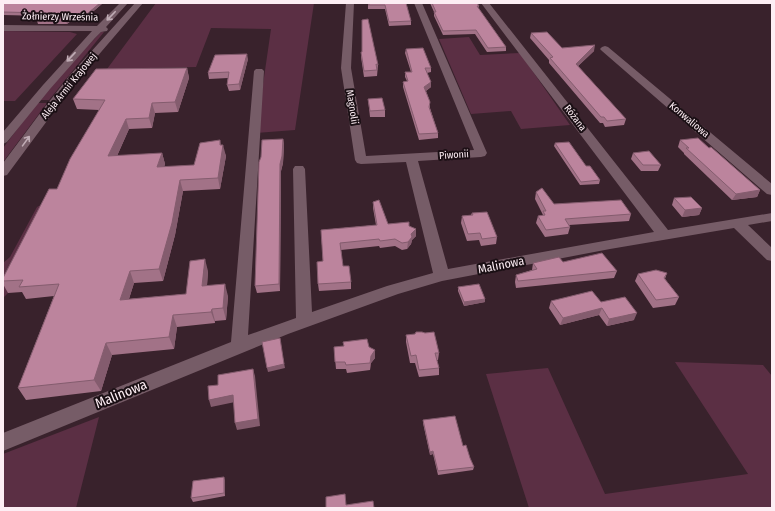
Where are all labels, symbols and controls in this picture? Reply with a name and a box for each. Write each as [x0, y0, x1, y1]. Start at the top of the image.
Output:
street label: Żołnierzy Września [22, 8, 98, 24]
one-way arrow [106, 11, 116, 21]
street label: Aleja Armii Krajowej [39, 51, 99, 121]
one-way arrow [67, 52, 76, 62]
street label: Magnolii [343, 89, 361, 125]
street label: Konwaliowa [667, 100, 712, 140]
street label: Różana [561, 103, 589, 133]
one-way arrow [22, 136, 30, 147]
street label: Piwonii [439, 148, 469, 162]
street label: Malinowa [477, 254, 525, 276]
street label: Malinowa [93, 376, 150, 412]

